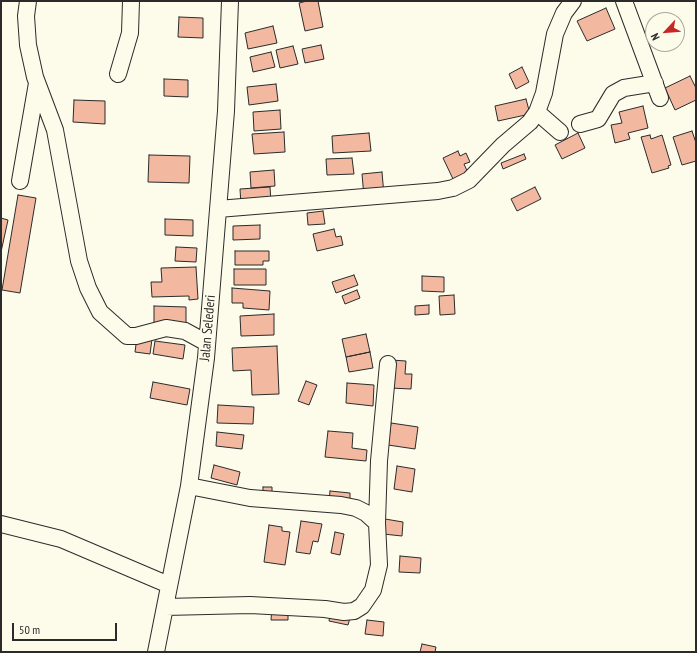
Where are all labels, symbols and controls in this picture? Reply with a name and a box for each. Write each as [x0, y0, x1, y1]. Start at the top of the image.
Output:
north arrow [645, 12, 685, 52]
text: N [648, 31, 663, 43]
street label: Jalan Selederi [197, 294, 219, 362]
scale bar [14, 615, 119, 641]
text: 50 m [19, 622, 40, 637]

